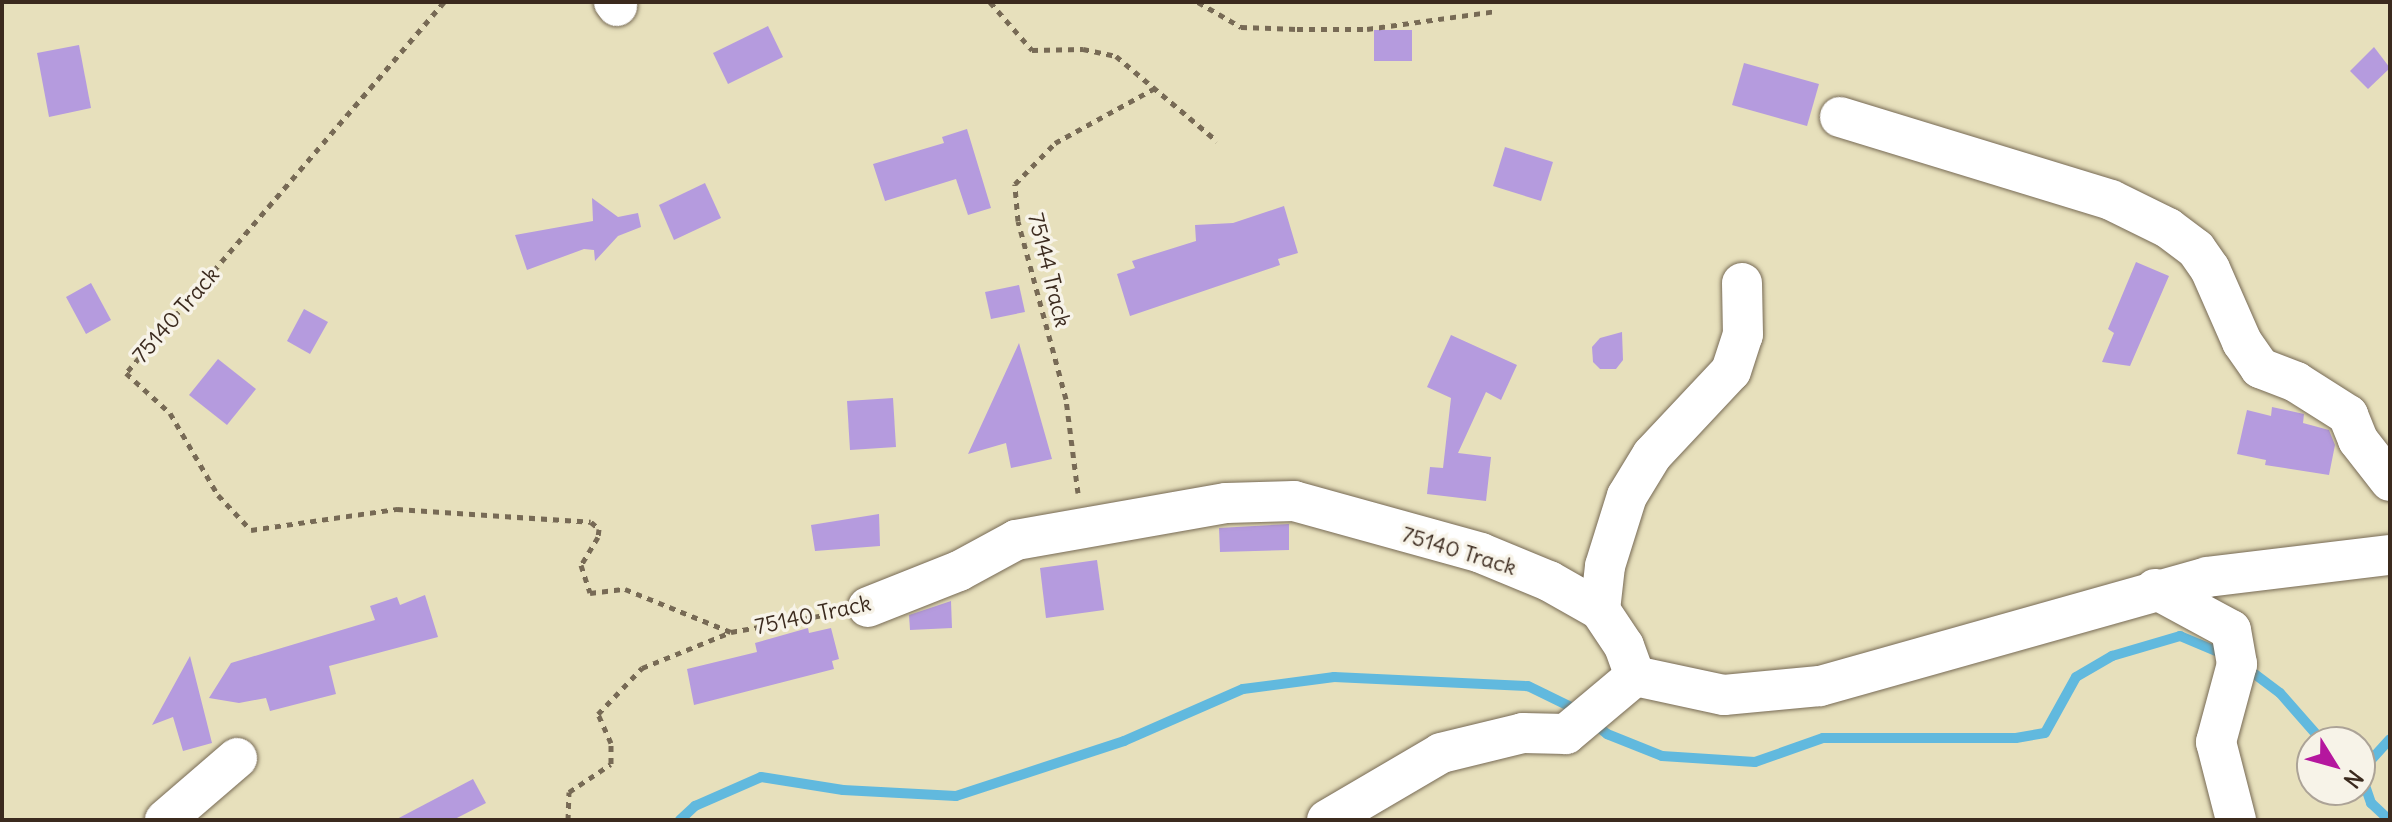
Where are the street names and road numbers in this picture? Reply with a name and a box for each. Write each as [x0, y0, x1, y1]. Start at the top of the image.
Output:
street label: 75144 Track [1022, 210, 1076, 330]
street label: 75140 Track [127, 262, 225, 368]
street label: 75140 Track [1399, 521, 1519, 581]
street label: 75140 Track [752, 590, 874, 640]

